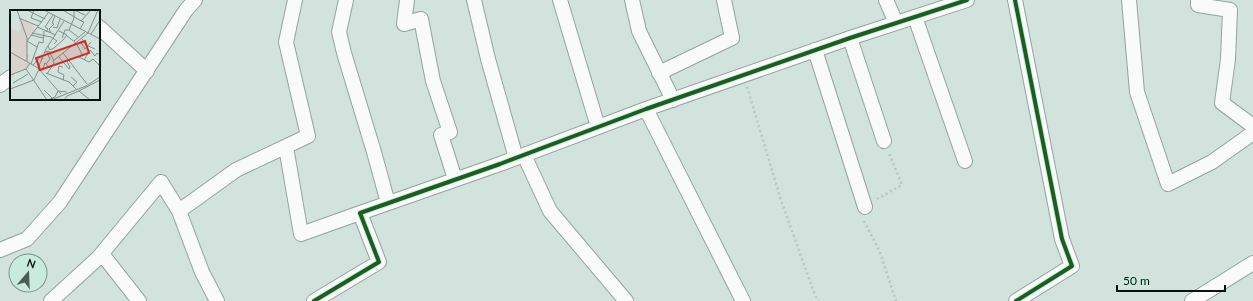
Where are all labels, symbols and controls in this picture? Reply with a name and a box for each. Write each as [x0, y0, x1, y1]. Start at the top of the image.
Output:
inset map [10, 10, 100, 100]
north arrow [8, 253, 48, 293]
text: N [25, 256, 38, 271]
scale bar [1117, 267, 1225, 293]
text: 50 m [1123, 273, 1150, 288]

